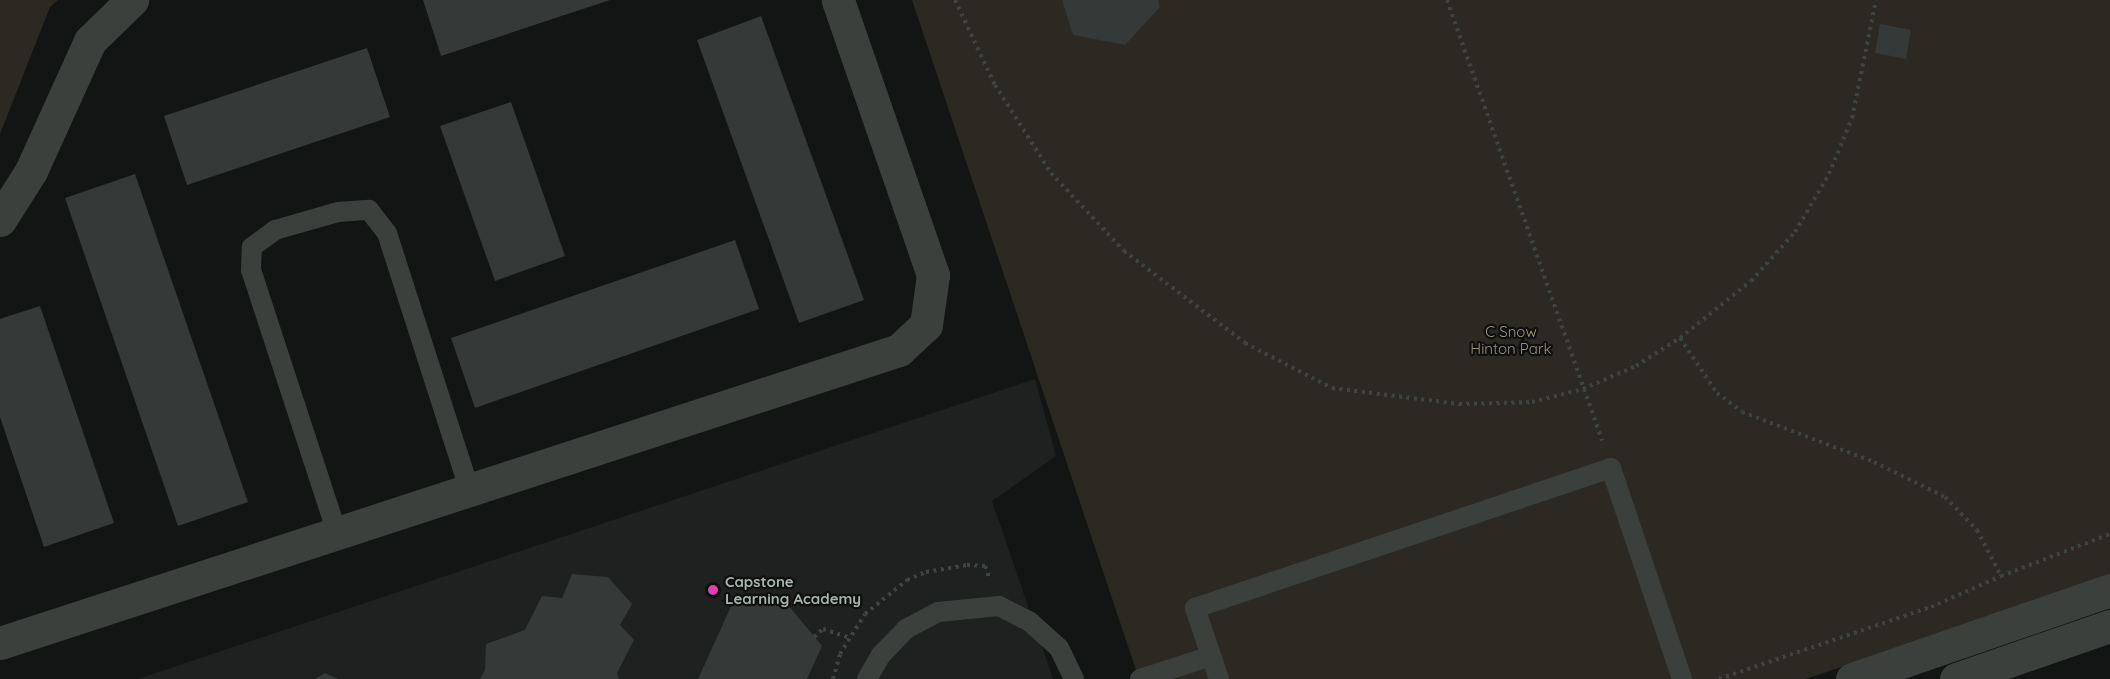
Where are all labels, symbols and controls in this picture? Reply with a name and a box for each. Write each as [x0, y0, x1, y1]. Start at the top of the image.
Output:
park label: C Snow Hinton Park [1470, 322, 1552, 357]
place label: Capstone Learning Academy [725, 572, 861, 607]
marker: Capstone Learning Academy [706, 583, 720, 597]

